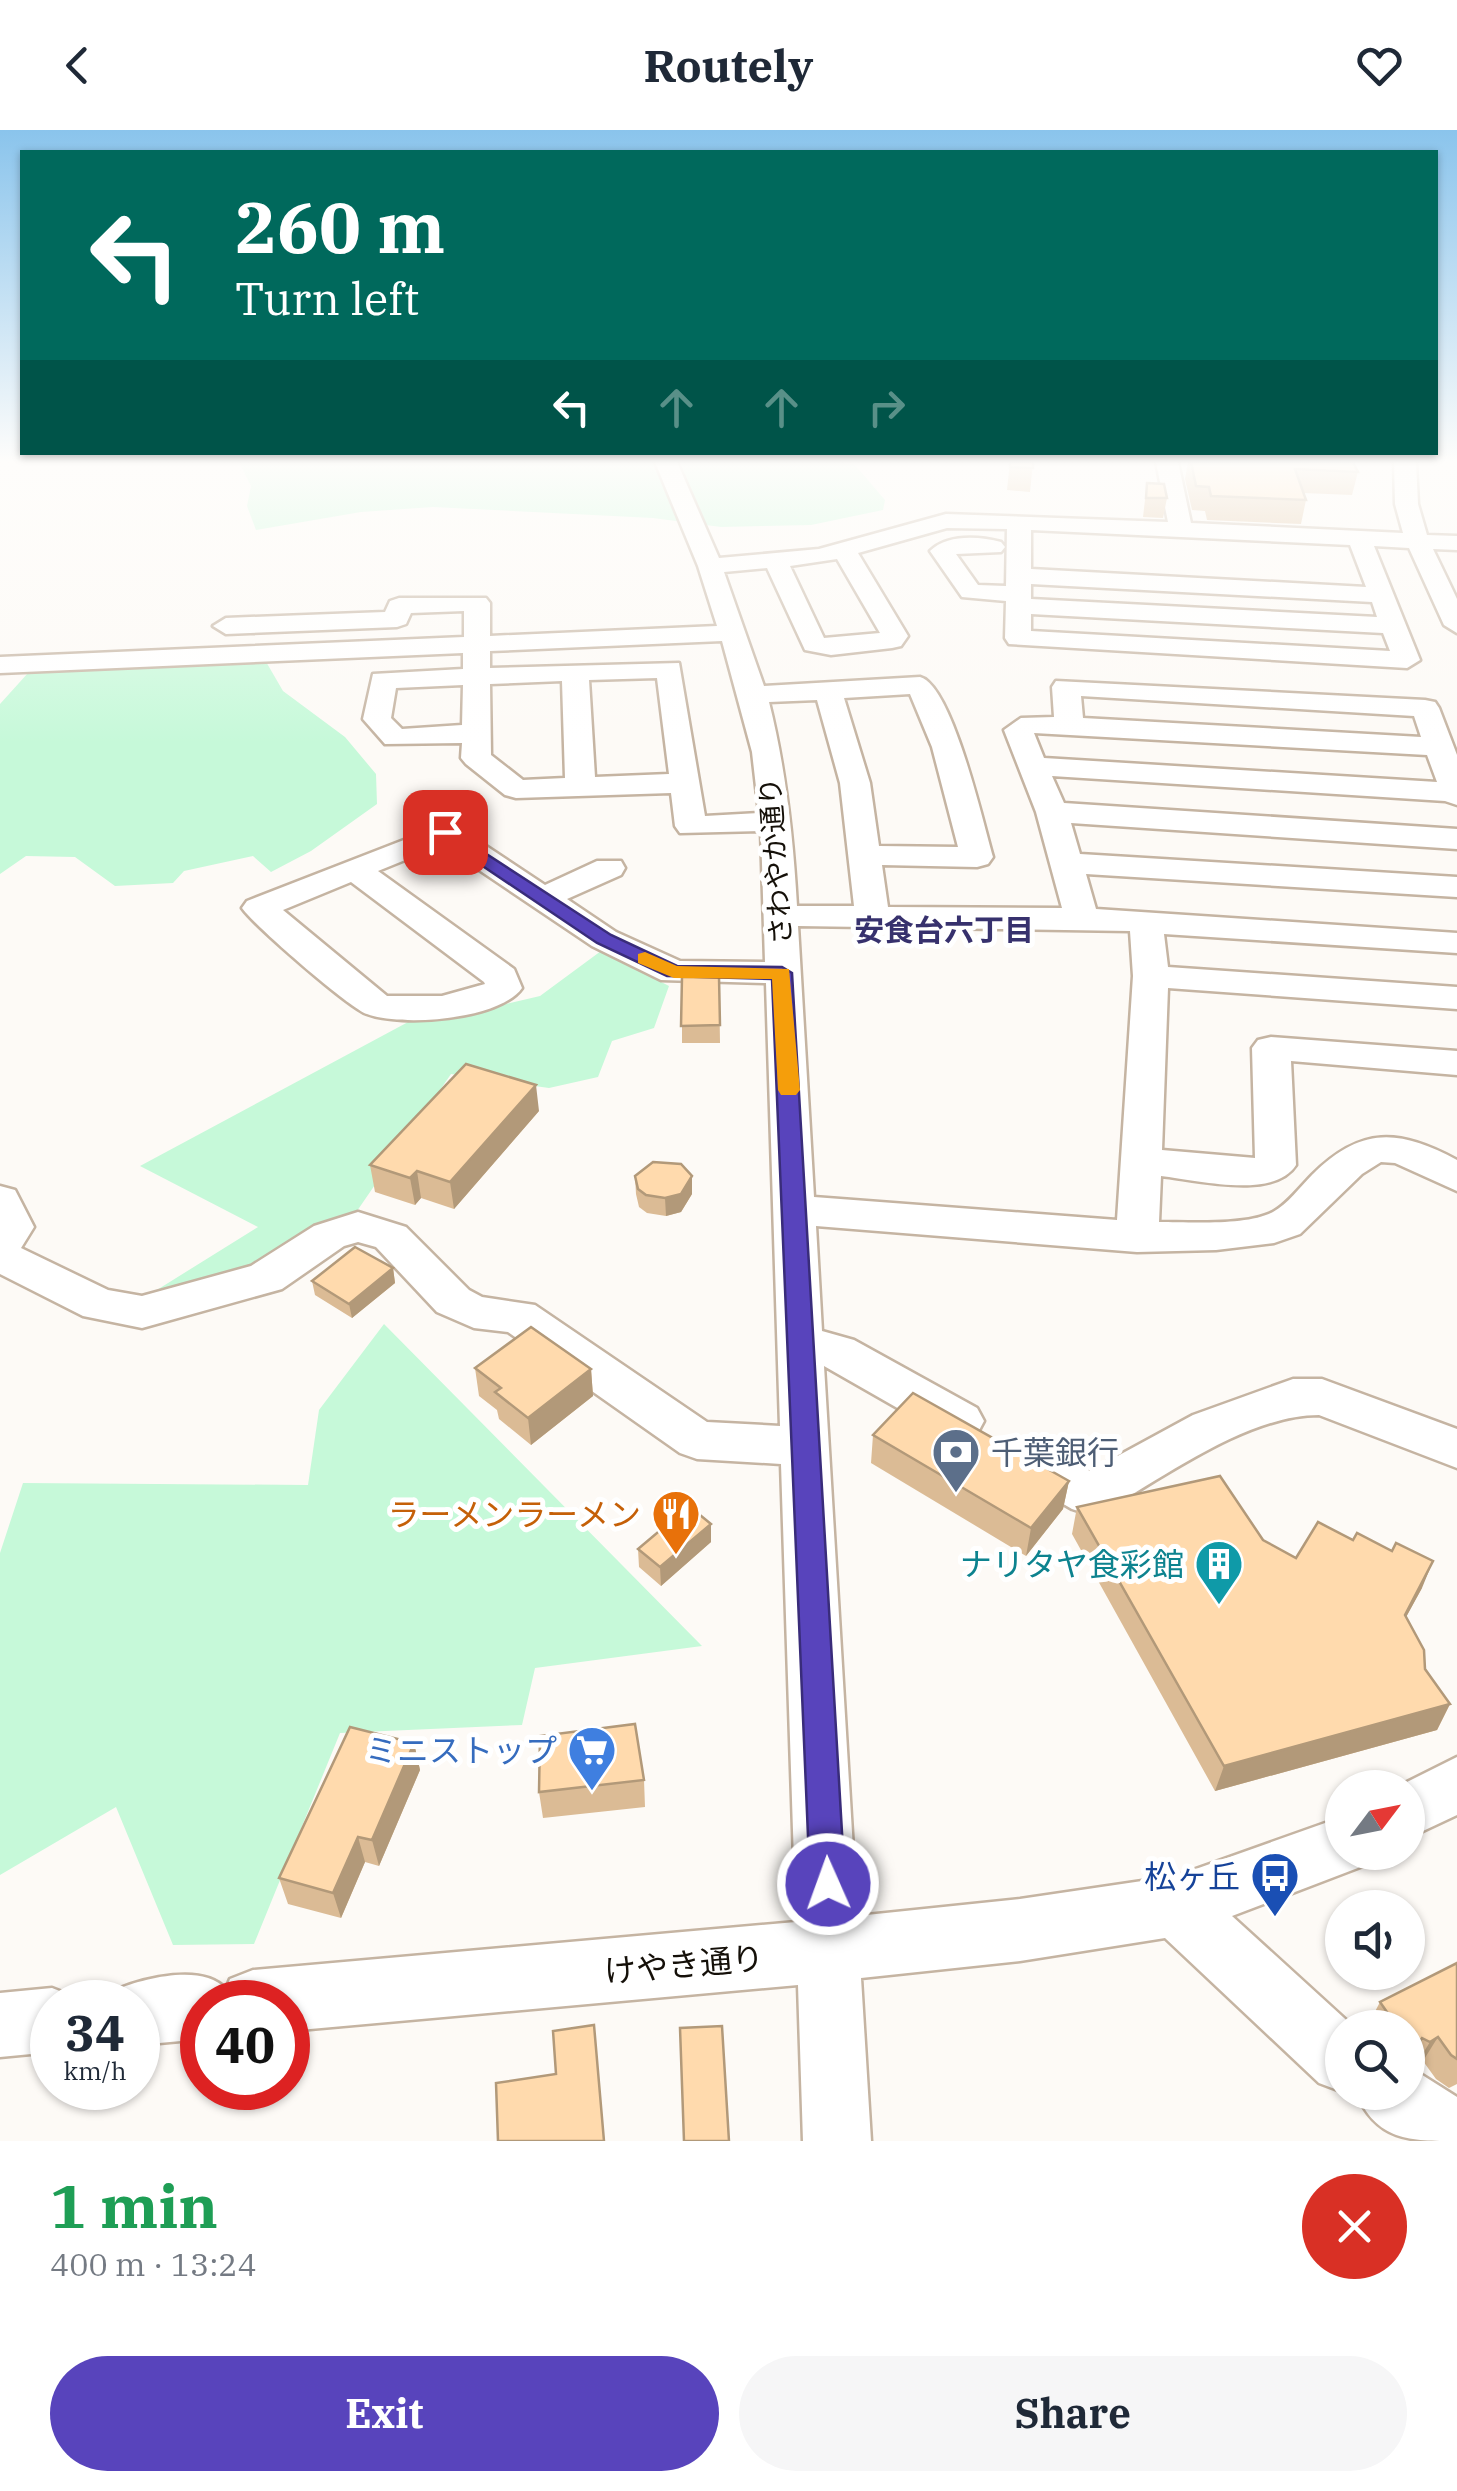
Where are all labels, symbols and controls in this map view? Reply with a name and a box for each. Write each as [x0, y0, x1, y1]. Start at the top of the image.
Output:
text: Routely [644, 36, 813, 94]
icon: back [50, 38, 105, 93]
icon: heart [1352, 38, 1407, 93]
text: 260 m [235, 181, 445, 272]
icon: left [70, 190, 200, 320]
text: Turn left [235, 269, 419, 327]
icon: left [544, 380, 599, 435]
icon: ahead [649, 380, 704, 435]
icon: ahead [754, 380, 809, 435]
icon: right [859, 380, 914, 435]
street label: さわやか通り [751, 776, 799, 946]
pin [403, 790, 488, 875]
icon: arrive [418, 805, 473, 860]
district label: 安食台六丁目 [854, 910, 1034, 949]
bank icon: 千葉銀行 [930, 1426, 982, 1494]
place label: 千葉銀行 [991, 1431, 1119, 1473]
restaurant icon: ラーメンラーメン [650, 1488, 702, 1556]
place label: ラーメンラーメン [388, 1493, 641, 1535]
building icon: ナリタヤ食彩館 [1193, 1538, 1245, 1606]
place label: ナリタヤ食彩館 [960, 1543, 1184, 1585]
supermarket icon: ミニストップ [566, 1724, 618, 1792]
place label: ミニストップ [365, 1729, 557, 1771]
north arrow [1325, 1770, 1425, 1870]
map controls [1325, 1770, 1425, 2110]
position arrow [776, 1832, 880, 1936]
bus stop icon: 松ヶ丘 [1249, 1850, 1301, 1918]
place label: 松ヶ丘 [1144, 1855, 1240, 1897]
button: sound [1325, 1890, 1425, 1990]
street label: けやき通り [602, 1936, 766, 1992]
speed limit sign: 40 [180, 1980, 310, 2110]
text: 34 [65, 2000, 125, 2065]
button: search [1325, 2010, 1425, 2110]
text: km/h [63, 2054, 127, 2087]
text: 1 min [50, 2166, 218, 2245]
button: close [1302, 2174, 1407, 2279]
text: 400 m · 13:24 [50, 2243, 257, 2285]
button: Exit [50, 2356, 719, 2471]
button: Share [739, 2356, 1407, 2471]

